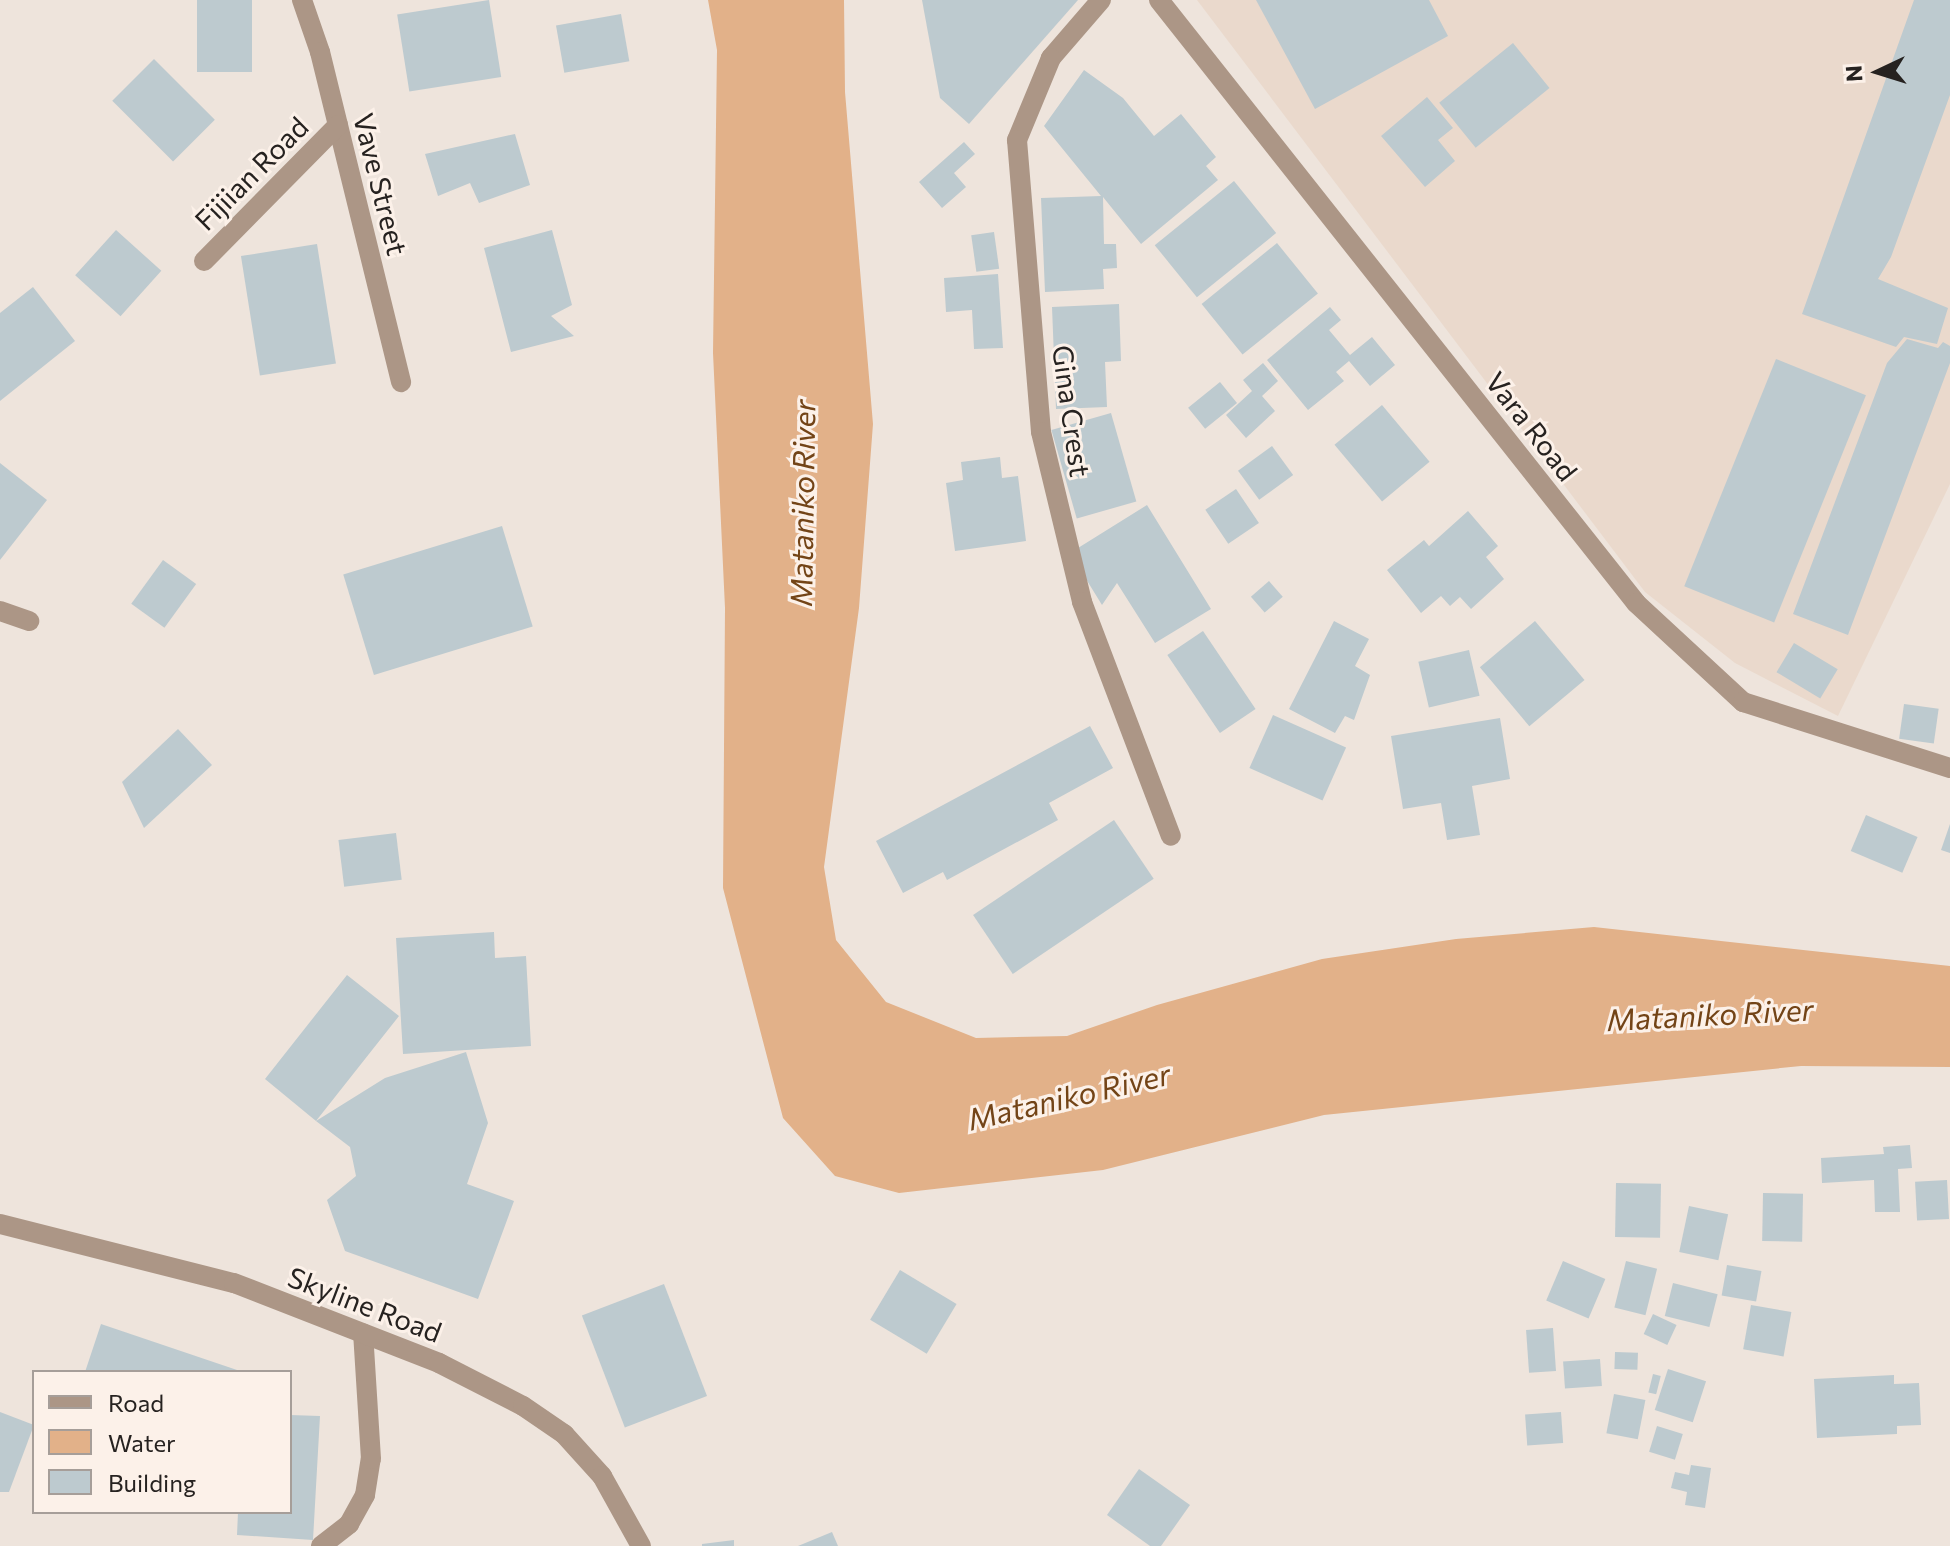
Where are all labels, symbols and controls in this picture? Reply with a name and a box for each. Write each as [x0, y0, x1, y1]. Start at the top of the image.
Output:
north arrow [1838, 32, 1918, 112]
text: N [1840, 65, 1868, 83]
street label: Fijiian Road [187, 109, 315, 237]
street label: Vave Street [347, 109, 415, 259]
street label: Gina Crest [1046, 343, 1098, 479]
street label: Vara Road [1479, 365, 1585, 487]
water label: Mataniko River [782, 399, 822, 607]
water label: Mataniko River [1606, 991, 1814, 1037]
water label: Mataniko River [964, 1055, 1174, 1137]
street label: Skyline Road [283, 1259, 447, 1349]
legend [32, 1370, 292, 1514]
text: Road [108, 1388, 164, 1417]
text: Water [108, 1428, 176, 1457]
text: Building [108, 1468, 196, 1497]

